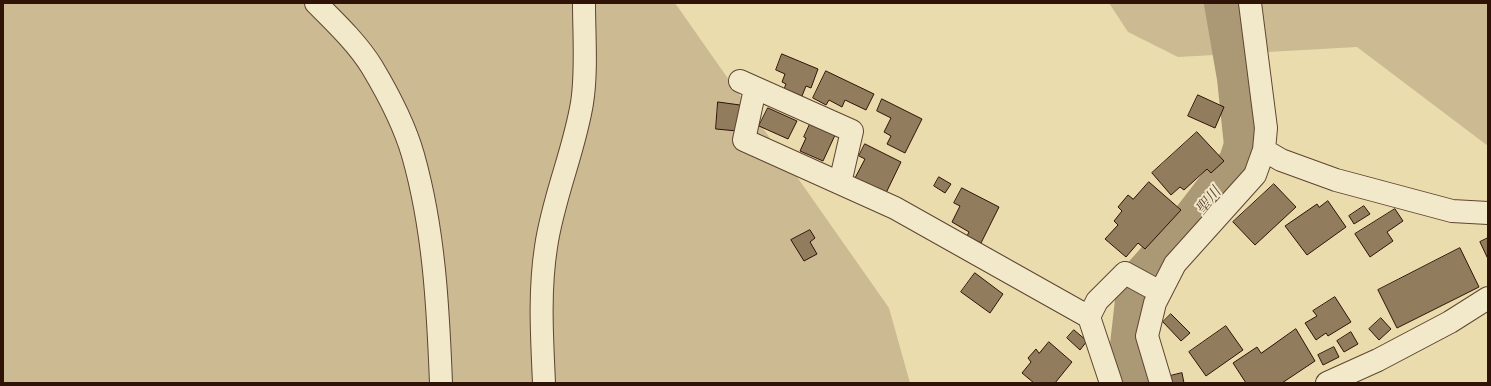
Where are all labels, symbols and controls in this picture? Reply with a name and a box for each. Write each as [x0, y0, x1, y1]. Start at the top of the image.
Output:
water label: 聖川 [1193, 184, 1225, 218]

